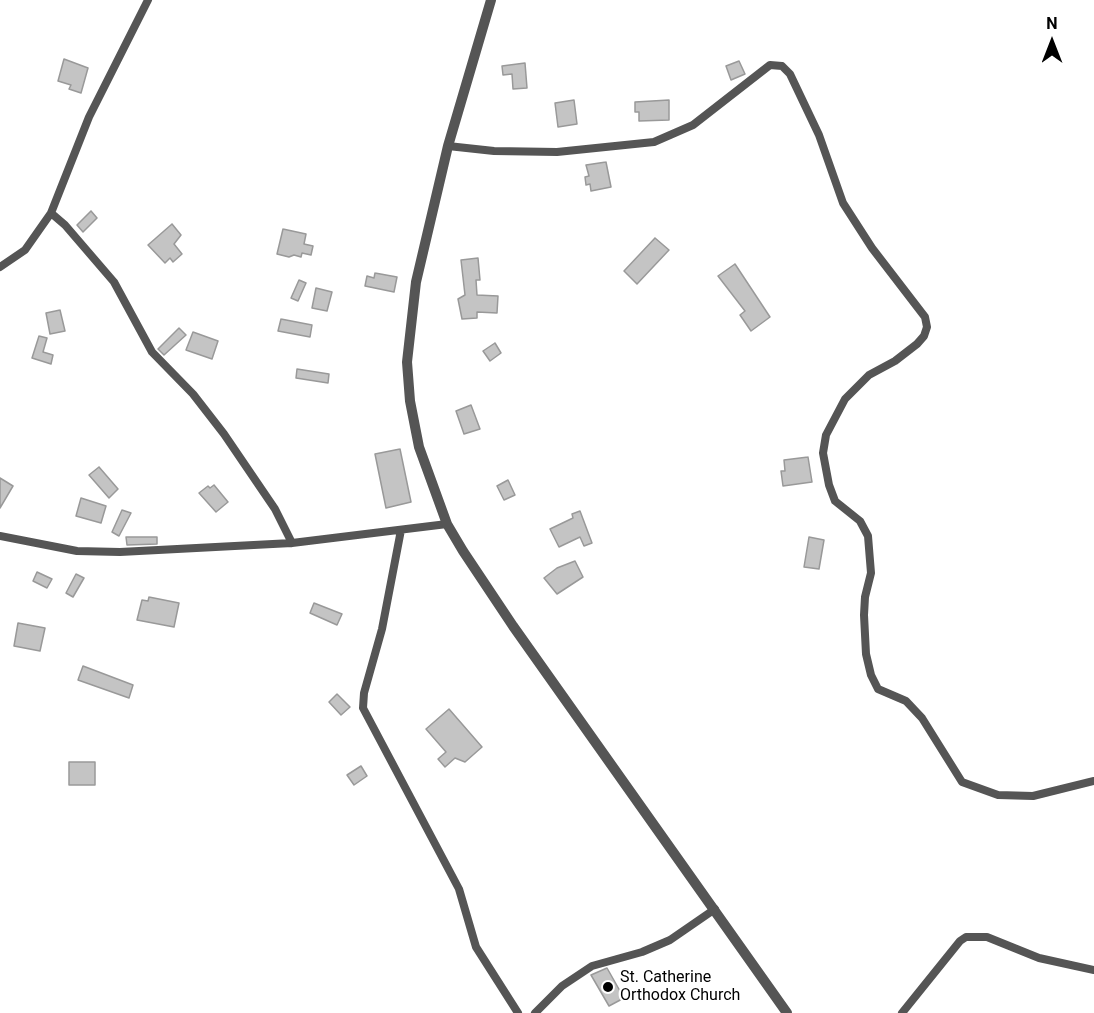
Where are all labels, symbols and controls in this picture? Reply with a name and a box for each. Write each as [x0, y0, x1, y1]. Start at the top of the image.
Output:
north arrow [1022, 12, 1082, 72]
text: N [1046, 14, 1058, 33]
place label: St. Catherine Orthodox Church [620, 968, 740, 1006]
marker: St. Catherine Orthodox Church [601, 980, 615, 994]

